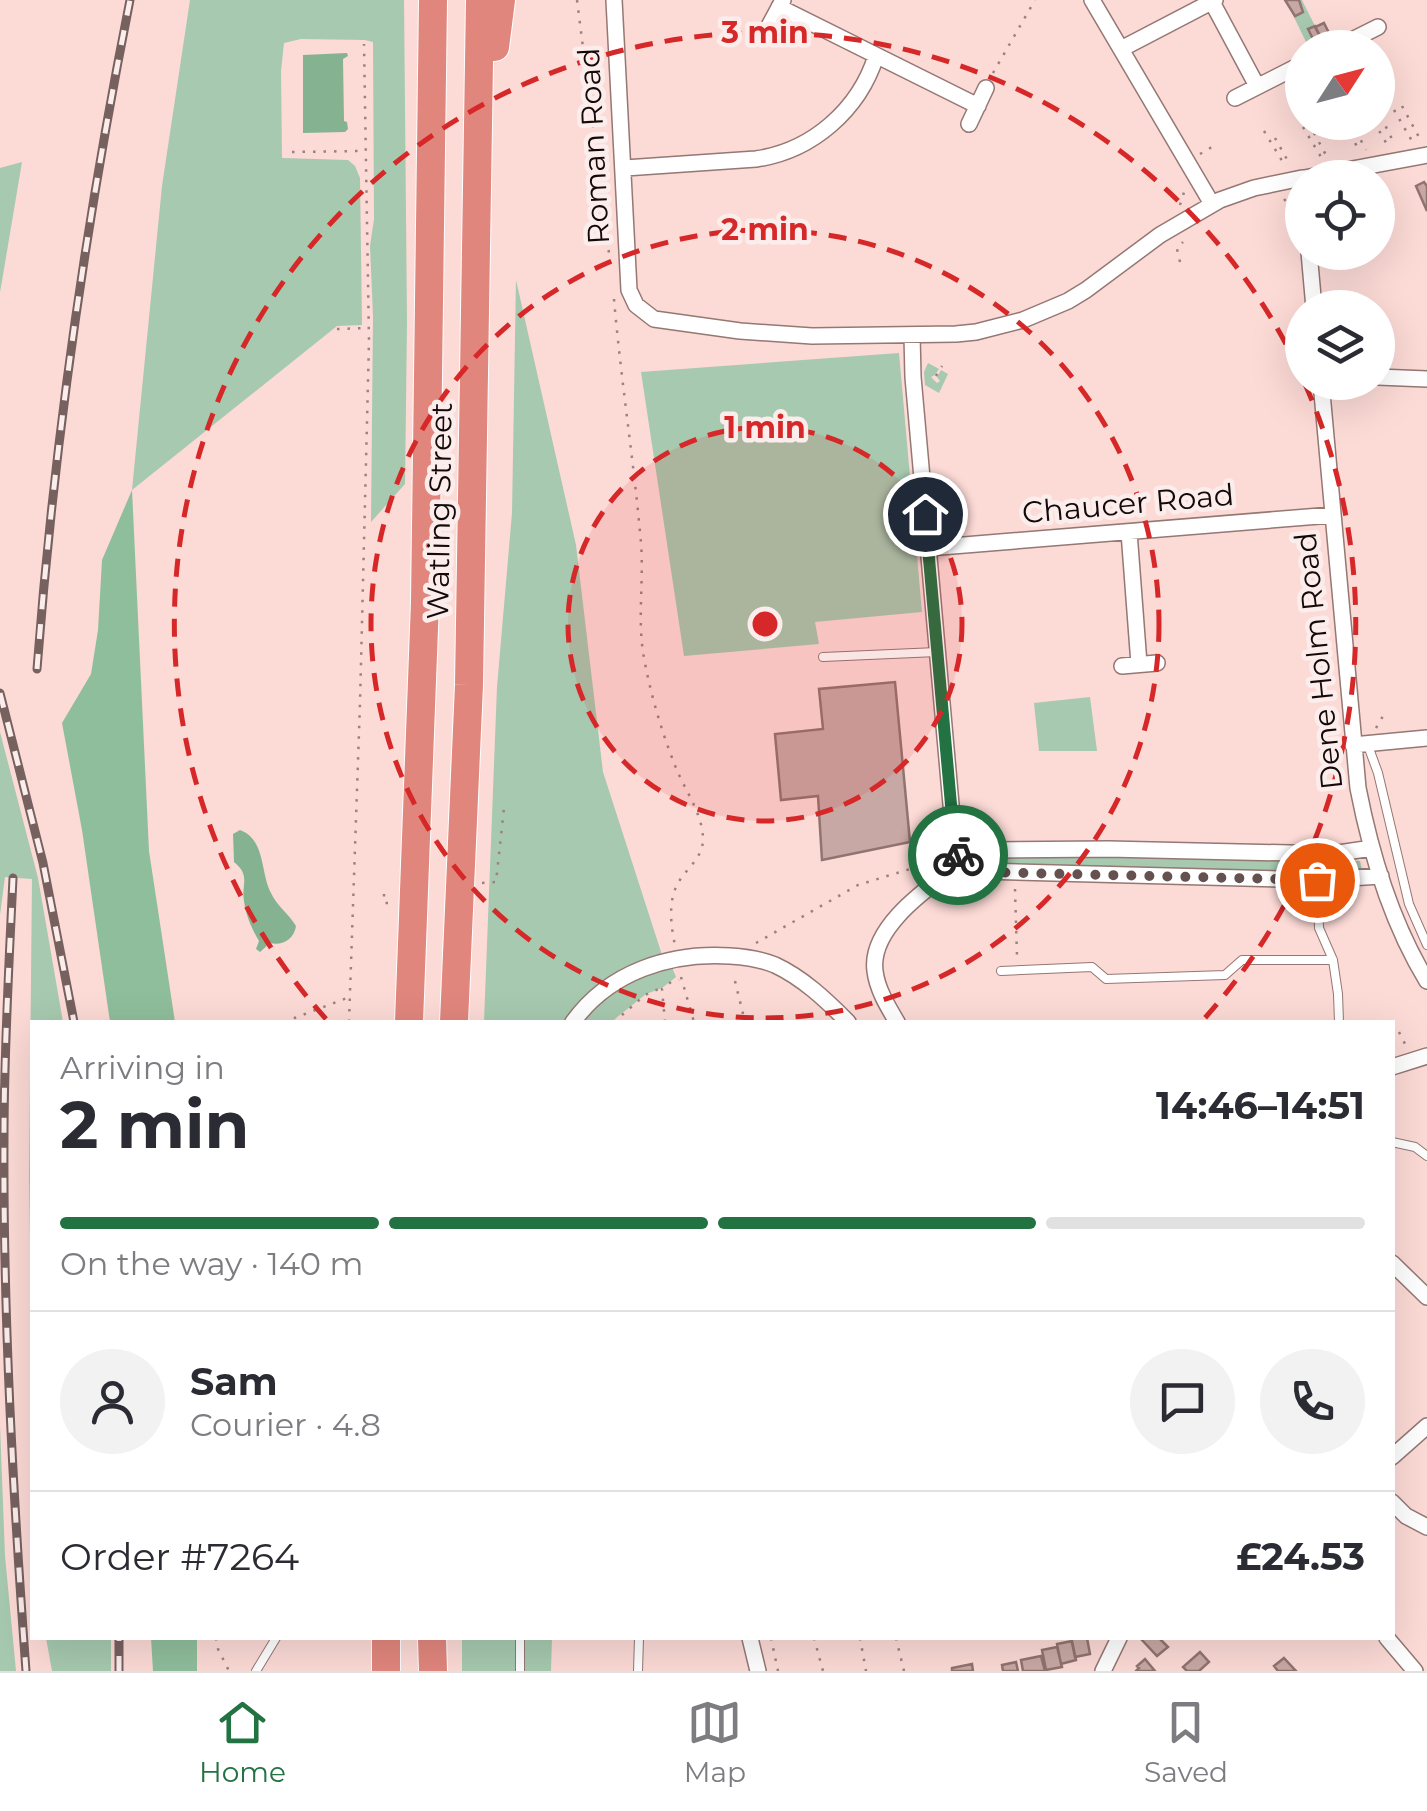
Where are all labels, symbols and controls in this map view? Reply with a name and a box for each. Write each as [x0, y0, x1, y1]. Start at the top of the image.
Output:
text: 3 min [720, 14, 809, 51]
north arrow [1285, 30, 1395, 140]
map controls [1285, 30, 1395, 400]
street label: Roman Road [570, 47, 617, 245]
button: locate [1285, 160, 1395, 270]
text: 2 min [721, 211, 809, 248]
button: layers [1285, 290, 1395, 400]
street label: Watling Street [419, 402, 460, 620]
text: 1 min [724, 409, 806, 446]
pin [883, 472, 968, 557]
street label: Chaucer Road [1021, 476, 1235, 531]
icon: home [898, 487, 953, 542]
street label: Dene Holm Road [1287, 531, 1350, 792]
centre of rings [747, 606, 783, 642]
courier [908, 805, 1008, 905]
icon: bike [931, 828, 986, 883]
pin [1275, 838, 1360, 923]
icon: bag [1290, 853, 1345, 908]
text: Arriving in [60, 1048, 225, 1087]
text: 14:46–14:51 [1156, 1082, 1365, 1129]
text: 2 min [60, 1085, 249, 1164]
text: On the way · 140 m [60, 1244, 363, 1283]
button: person [60, 1349, 165, 1454]
button: chat [1130, 1349, 1235, 1454]
button: phone [1260, 1349, 1365, 1454]
text: Sam [190, 1358, 278, 1405]
text: Courier · 4.8 [190, 1405, 381, 1444]
text: Order #7264 [60, 1533, 299, 1580]
text: £24.53 [1236, 1533, 1365, 1580]
tab: Home [199, 1695, 286, 1789]
tab: Map [684, 1695, 746, 1789]
tab: Saved [1144, 1695, 1228, 1789]

